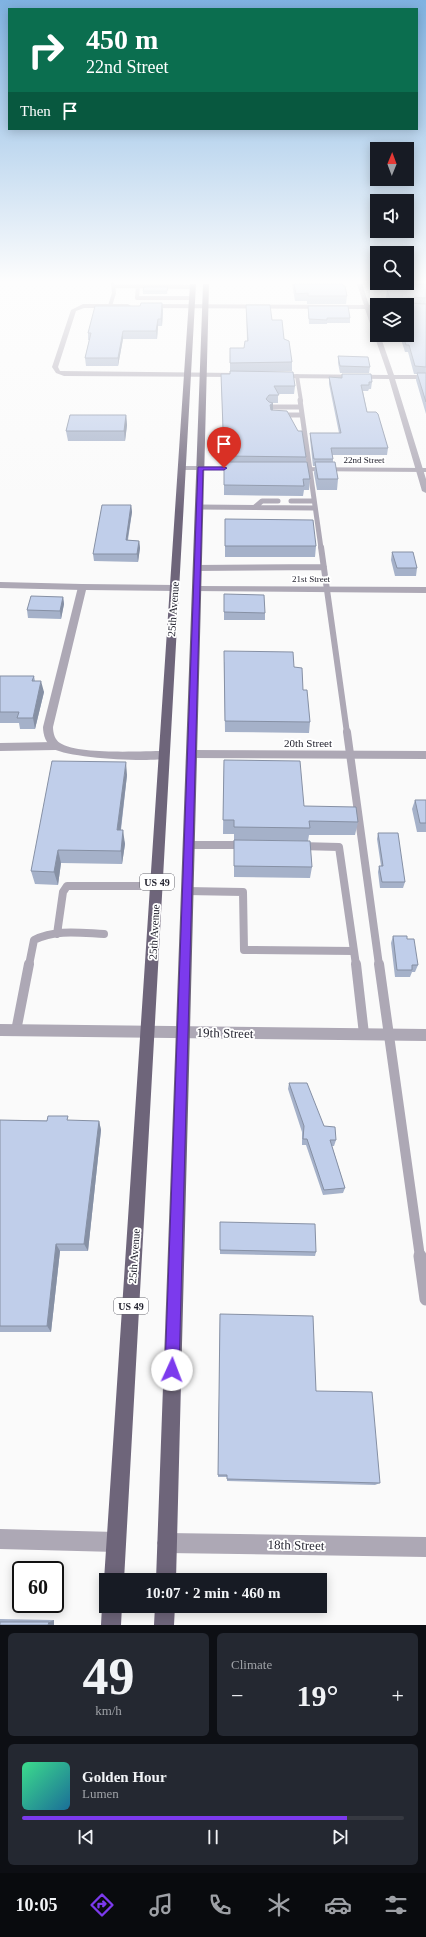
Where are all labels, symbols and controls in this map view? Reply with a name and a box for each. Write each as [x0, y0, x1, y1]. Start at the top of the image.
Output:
icon: right [20, 24, 72, 76]
text: 450 m [86, 24, 158, 55]
text: 22nd Street [86, 57, 169, 77]
icon: arrive [59, 100, 81, 122]
text: Then [20, 103, 51, 119]
north arrow [370, 142, 414, 186]
map controls [370, 142, 414, 342]
button: sound [370, 194, 414, 238]
button: search [370, 246, 414, 290]
button: layers [370, 298, 414, 342]
pin [207, 427, 241, 468]
icon: arrive [213, 433, 235, 455]
street label: 22nd Street [343, 455, 385, 465]
street label: 21st Street [292, 574, 331, 584]
street label: 25th Avenue [165, 581, 181, 637]
street label: 20th Street [284, 737, 332, 749]
road number: US 49 [140, 874, 174, 890]
street label: 25th Avenue [147, 904, 161, 960]
street label: 19th Street [197, 1025, 254, 1041]
street label: 25th Avenue [126, 1228, 142, 1284]
road number: US 49 [114, 1298, 148, 1314]
position arrow [151, 1349, 193, 1391]
street label: 18th Street [268, 1537, 325, 1553]
speed limit sign: 60 [12, 1561, 64, 1613]
text: 10:07 · 2 min · 460 m [146, 1585, 281, 1601]
text: 49 [83, 1648, 135, 1705]
text: Climate [231, 1657, 272, 1672]
text: 19° [297, 1679, 339, 1712]
text: − [231, 1683, 243, 1708]
text: + [392, 1683, 404, 1708]
text: km/h [95, 1703, 122, 1718]
text: Golden Hour [82, 1769, 167, 1785]
text: Lumen [82, 1786, 119, 1801]
icon: previous [75, 1826, 97, 1848]
icon: pause [202, 1826, 224, 1848]
icon: next [329, 1826, 351, 1848]
icon: directions [88, 1891, 116, 1919]
icon: music [147, 1891, 175, 1919]
icon: phone [206, 1891, 234, 1919]
icon: climate [265, 1891, 293, 1919]
icon: car [324, 1891, 352, 1919]
icon: filters [382, 1891, 410, 1919]
text: 10:05 [15, 1895, 57, 1915]

